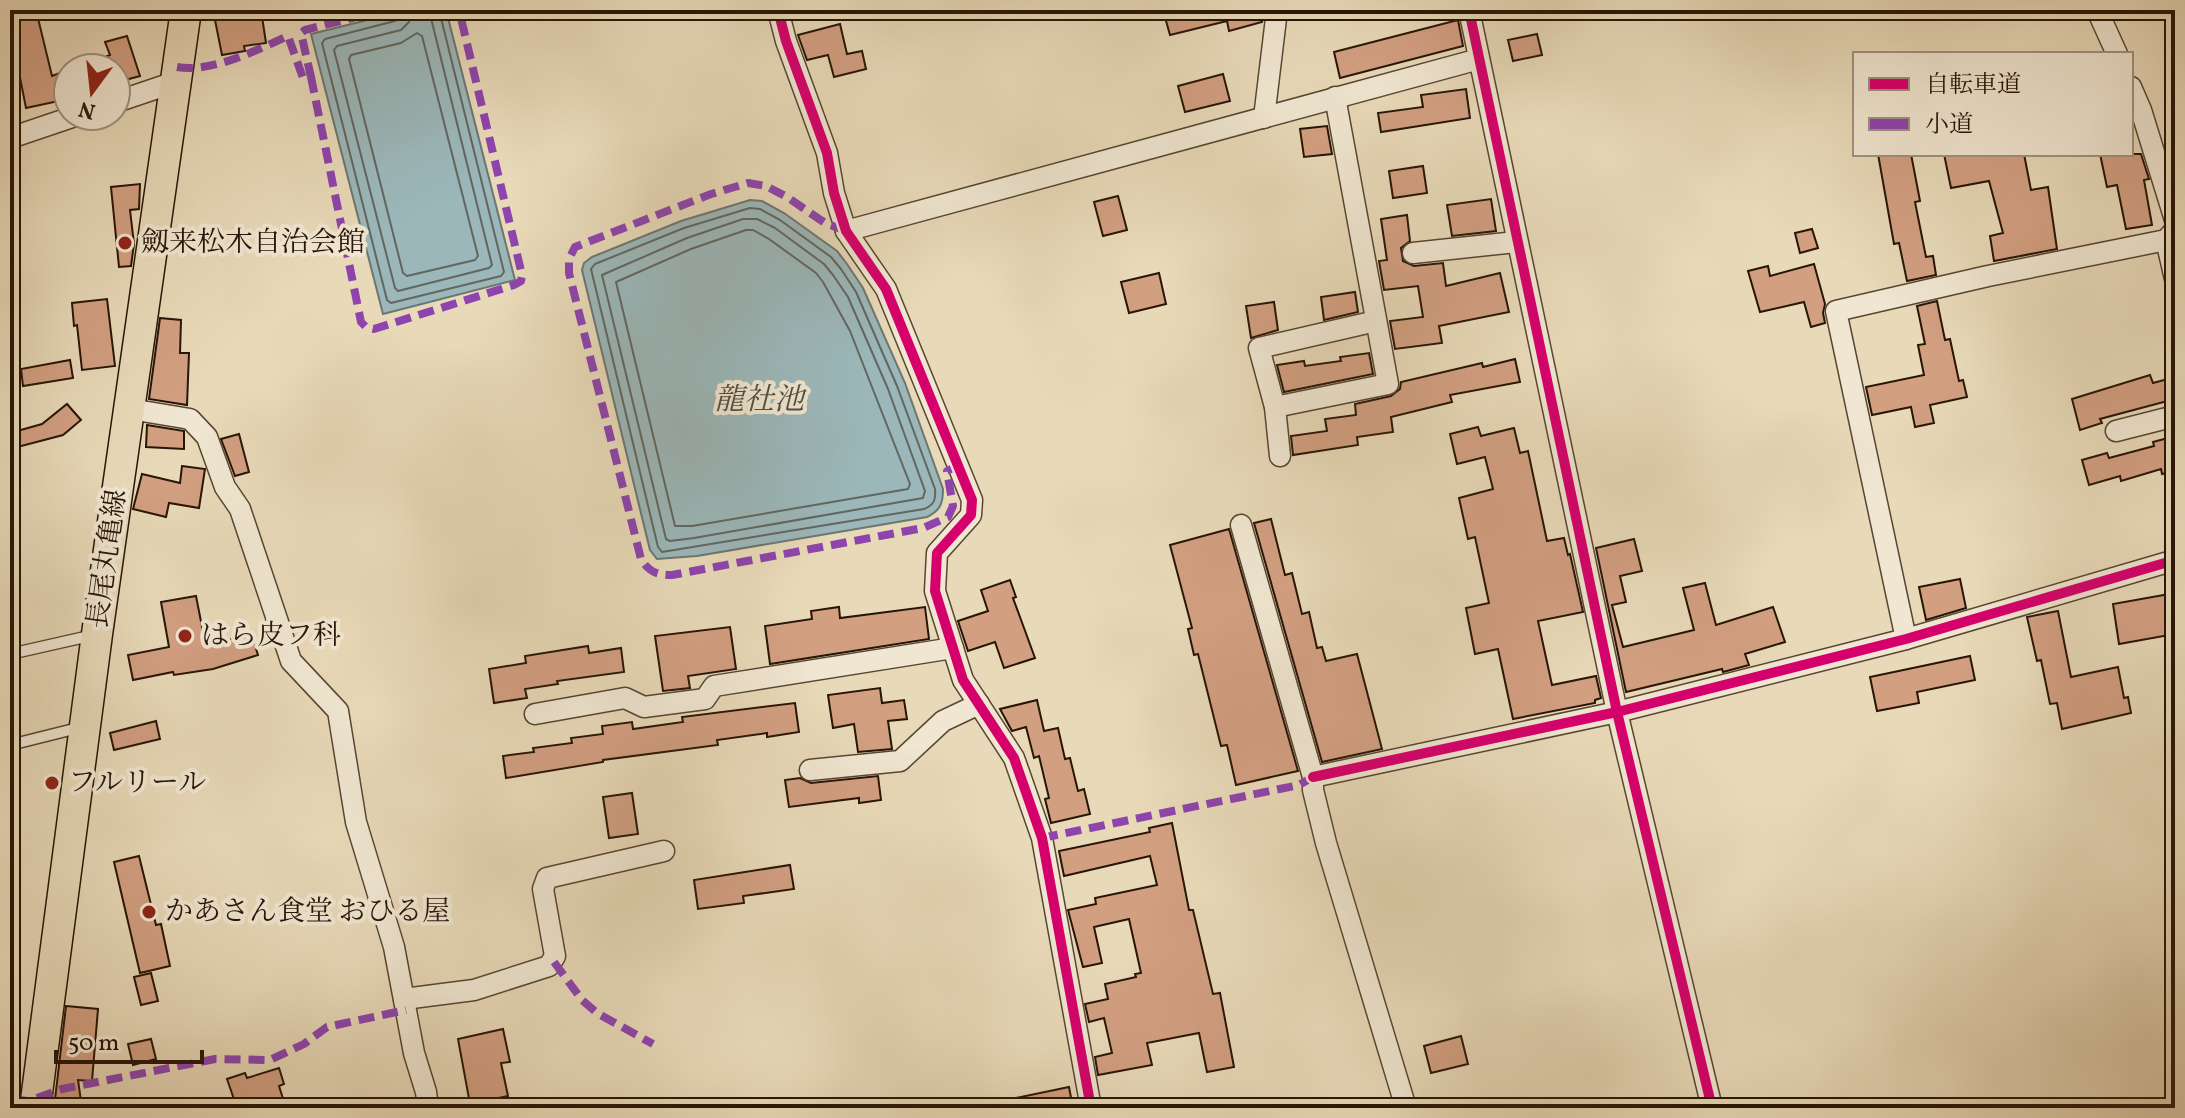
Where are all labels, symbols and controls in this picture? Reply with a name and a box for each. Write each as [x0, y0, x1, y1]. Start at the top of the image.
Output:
north arrow [52, 52, 132, 132]
legend [1853, 52, 2133, 156]
text: 自転車道 [1925, 69, 2021, 103]
text: N [76, 92, 99, 126]
text: 小道 [1925, 109, 1973, 143]
place label: 劔来松木自治会館 [141, 224, 365, 263]
marker: 劔来松木自治会館 [116, 234, 134, 252]
water label: 龍社池 [714, 380, 807, 422]
street label: 長尾丸亀線 [79, 487, 137, 631]
place label: はら皮フ科 [201, 617, 341, 656]
marker: はら皮フ科 [176, 627, 194, 645]
place label: フルリール [68, 764, 206, 803]
marker: フルリール [43, 774, 61, 792]
place label: かあさん食堂 おひる屋 [165, 893, 451, 932]
marker: かあさん食堂 おひる屋 [140, 903, 158, 921]
scale bar [56, 1014, 202, 1064]
text: 50 m [68, 1027, 120, 1061]

